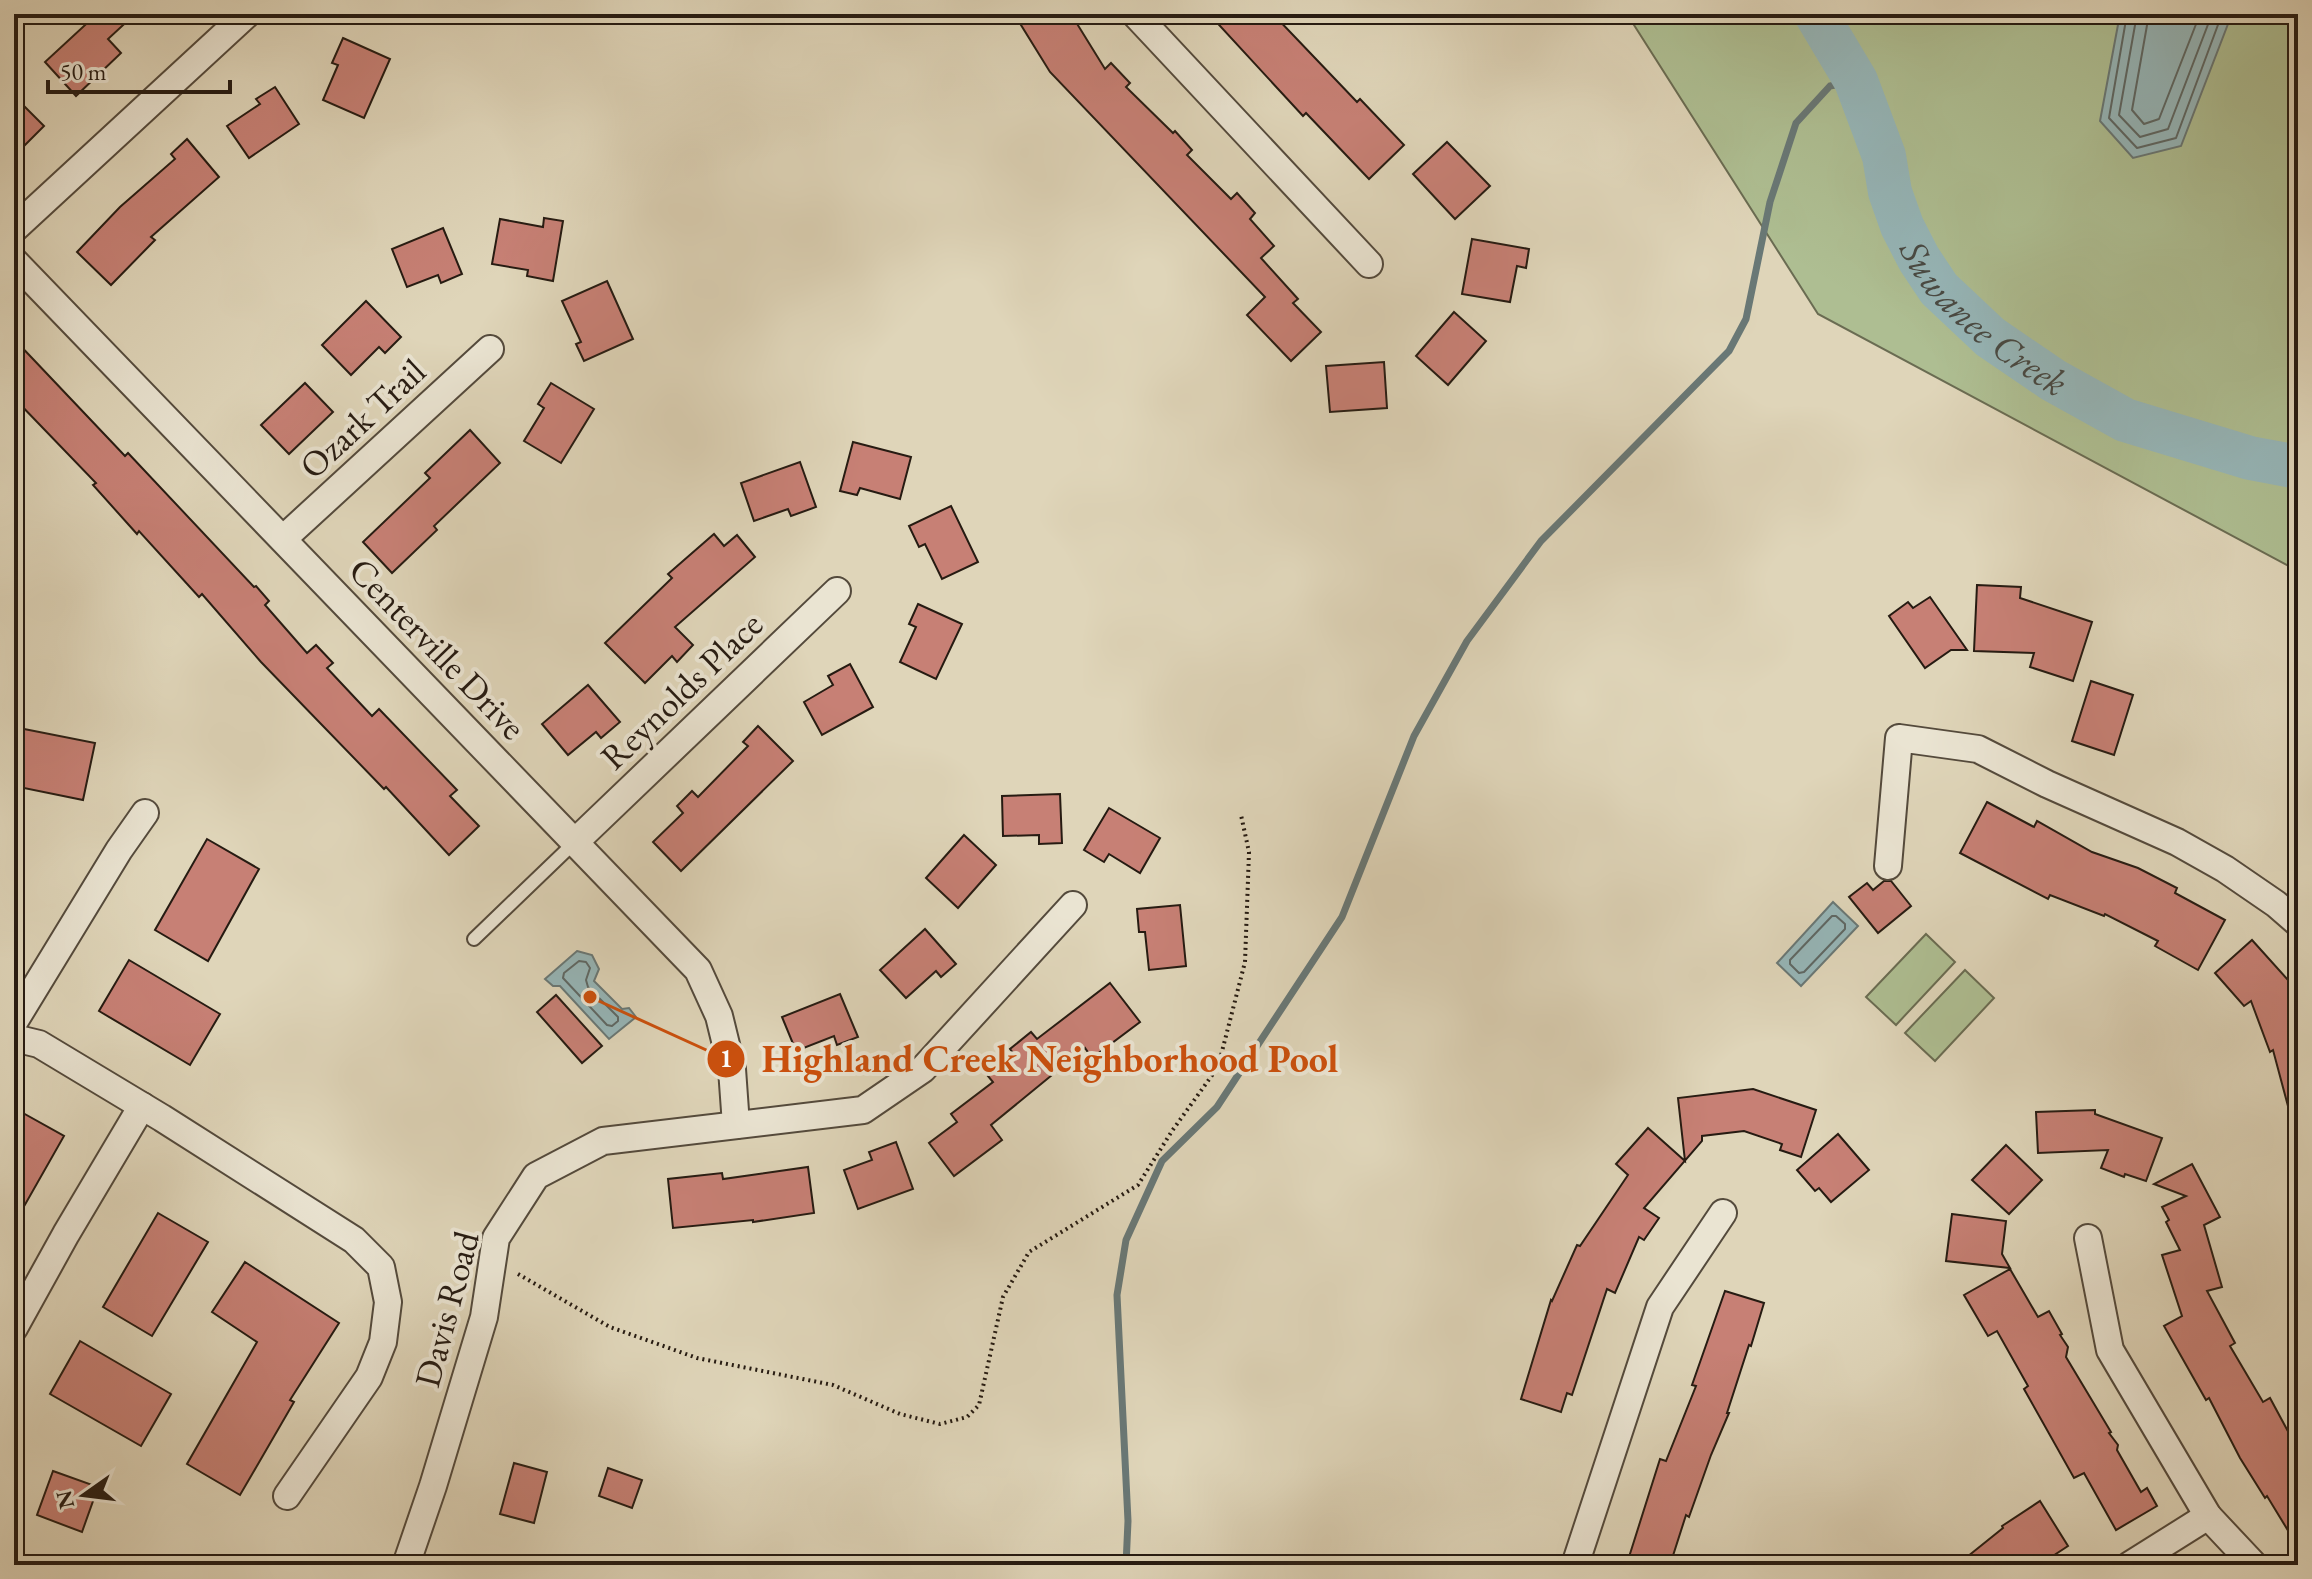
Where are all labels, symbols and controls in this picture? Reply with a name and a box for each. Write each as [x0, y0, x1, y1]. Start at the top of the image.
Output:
scale bar [48, 44, 230, 94]
text: 50 m [60, 56, 107, 87]
water label: Suwanee Creek [1889, 230, 2076, 407]
street label: Ozark Trail [289, 348, 435, 489]
street label: Centerville Drive [339, 547, 537, 750]
street label: Reynolds Place [590, 601, 773, 780]
callout: Highland Creek Neighborhood Pool [706, 1028, 1354, 1090]
text: Highland Creek Neighborhood Pool [762, 1034, 1338, 1083]
text: 1 [720, 1043, 732, 1074]
street label: Davis Road [403, 1225, 490, 1392]
north arrow [44, 1455, 124, 1535]
text: N [49, 1487, 81, 1512]

